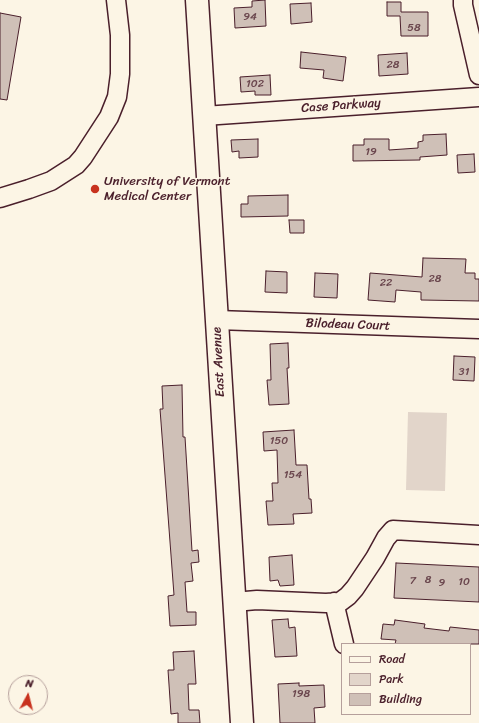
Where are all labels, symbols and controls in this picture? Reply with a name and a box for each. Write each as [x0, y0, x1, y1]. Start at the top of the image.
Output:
house number: 94 [243, 10, 257, 24]
house number: 58 [407, 21, 421, 35]
house number: 28 [387, 58, 399, 72]
house number: 102 [246, 77, 264, 91]
street label: Case Parkway [301, 95, 381, 117]
house number: 19 [365, 145, 377, 159]
place label: University of Vermont Medical Center [104, 174, 230, 205]
marker: University of Vermont Medical Center [89, 183, 101, 195]
house number: 28 [429, 272, 441, 286]
house number: 22 [380, 276, 392, 290]
street label: Bilodeau Court [305, 316, 391, 334]
street label: East Avenue [209, 327, 229, 397]
house number: 31 [459, 365, 469, 379]
house number: 150 [270, 434, 288, 448]
house number: 154 [284, 468, 302, 482]
house number: 8 [425, 573, 431, 587]
house number: 7 [410, 574, 416, 588]
house number: 10 [458, 575, 470, 589]
house number: 9 [439, 576, 445, 590]
legend [341, 643, 471, 715]
text: Road [379, 648, 405, 670]
text: Park [379, 668, 404, 690]
text: N [24, 674, 34, 693]
north arrow [8, 675, 48, 715]
house number: 198 [292, 687, 310, 701]
text: Building [379, 688, 422, 710]

